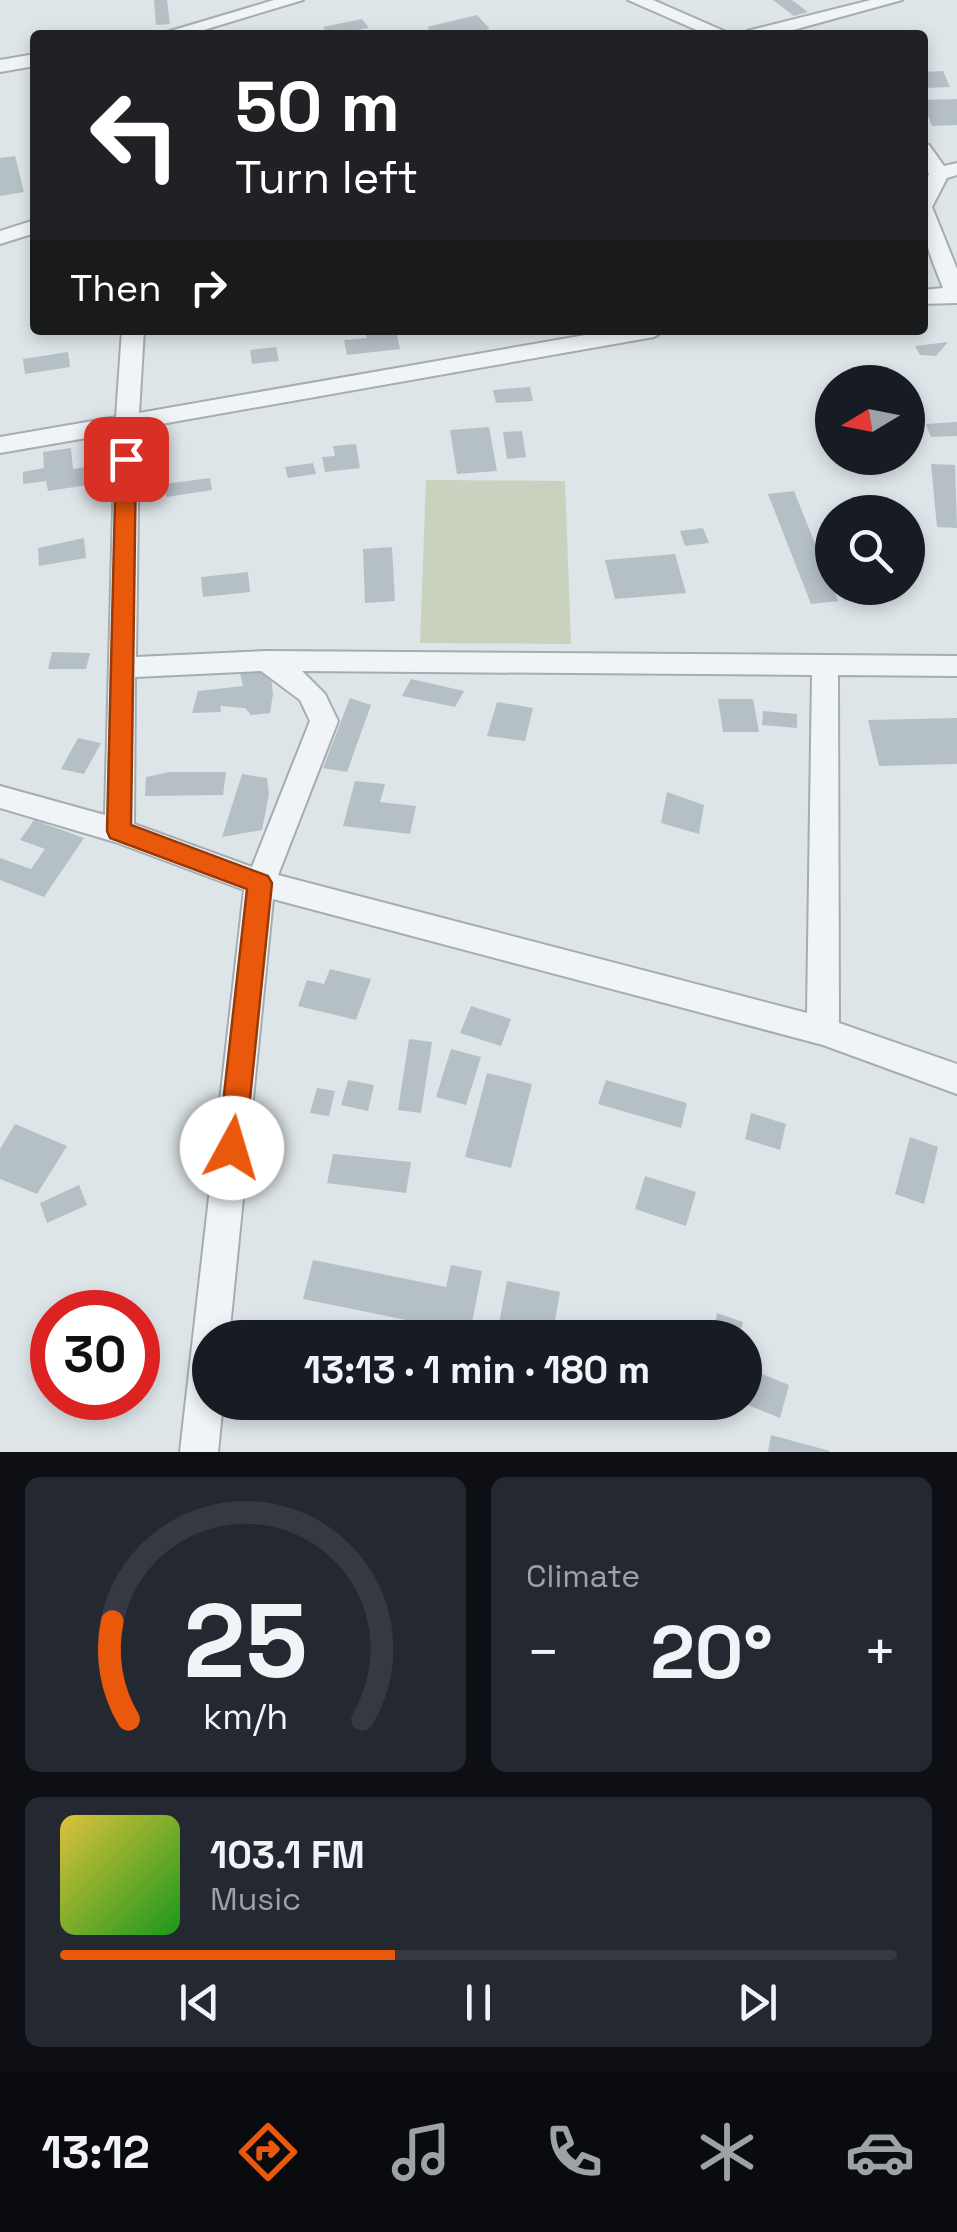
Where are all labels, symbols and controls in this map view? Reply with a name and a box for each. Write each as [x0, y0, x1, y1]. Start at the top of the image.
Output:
text: 50 m [235, 62, 400, 151]
icon: left [70, 70, 200, 200]
text: Turn left [235, 149, 418, 206]
icon: right [181, 260, 236, 315]
text: Then [70, 264, 161, 312]
north arrow [815, 365, 925, 475]
map controls [815, 365, 925, 605]
pin [84, 417, 169, 502]
icon: arrive [99, 432, 154, 487]
button: search [815, 495, 925, 605]
position arrow [180, 1096, 284, 1200]
speed limit sign: 30 [30, 1290, 160, 1420]
text: 13:13 · 1 min · 180 m [304, 1346, 650, 1394]
text: Climate [526, 1556, 640, 1596]
text: 25 [183, 1575, 308, 1707]
text: 20° [650, 1604, 773, 1700]
text: − [526, 1617, 560, 1687]
text: + [863, 1617, 897, 1687]
text: km/h [203, 1694, 288, 1739]
text: 103.1 FM [210, 1831, 365, 1879]
text: Music [210, 1879, 301, 1919]
icon: previous [172, 1975, 227, 2030]
icon: pause [451, 1975, 506, 2030]
icon: next [730, 1975, 785, 2030]
icon: directions [233, 2117, 303, 2187]
icon: music [386, 2117, 456, 2187]
icon: phone [539, 2117, 609, 2187]
icon: climate [692, 2117, 762, 2187]
icon: car [845, 2117, 915, 2187]
text: 13:12 [42, 2124, 150, 2181]

